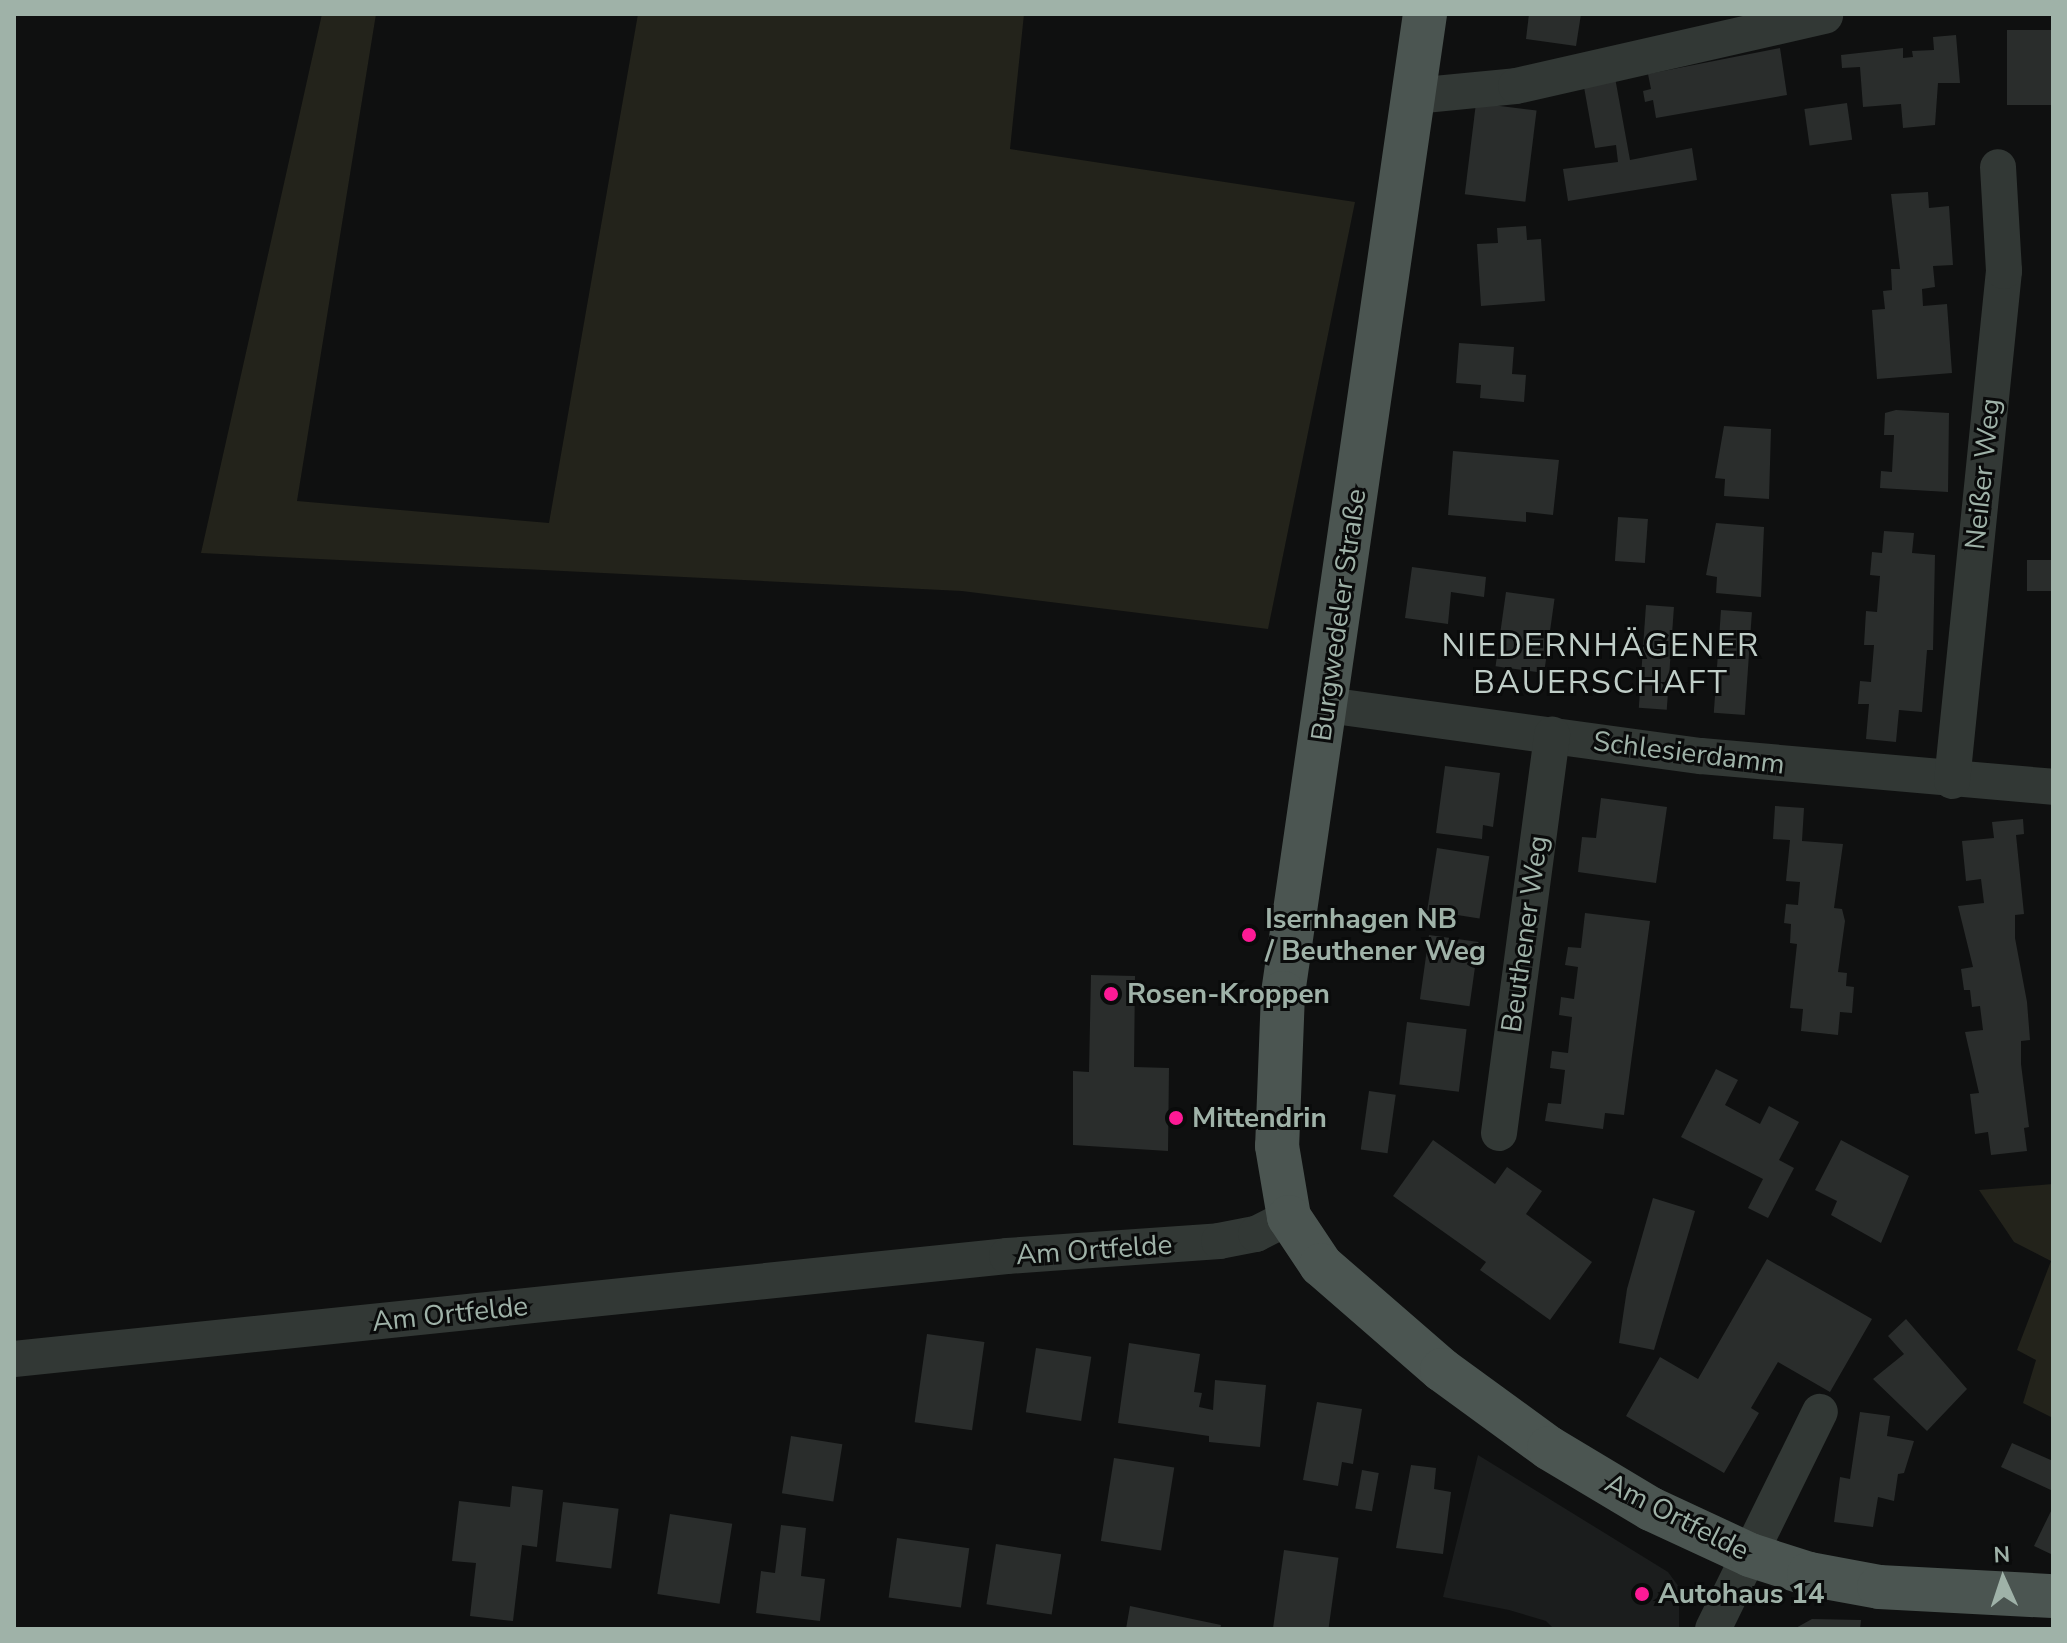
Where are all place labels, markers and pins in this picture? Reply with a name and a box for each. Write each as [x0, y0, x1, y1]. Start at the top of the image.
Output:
place label: Isernhagen NB / Beuthener Weg [1265, 902, 1486, 968]
marker: Isernhagen NB / Beuthener Weg [1240, 926, 1258, 944]
place label: Rosen-Kroppen [1127, 977, 1330, 1011]
marker: Rosen-Kroppen [1102, 985, 1120, 1003]
place label: Mittendrin [1192, 1101, 1327, 1135]
marker: Mittendrin [1167, 1109, 1185, 1127]
place label: Autohaus 14 [1658, 1577, 1825, 1611]
marker: Autohaus 14 [1633, 1585, 1651, 1603]

